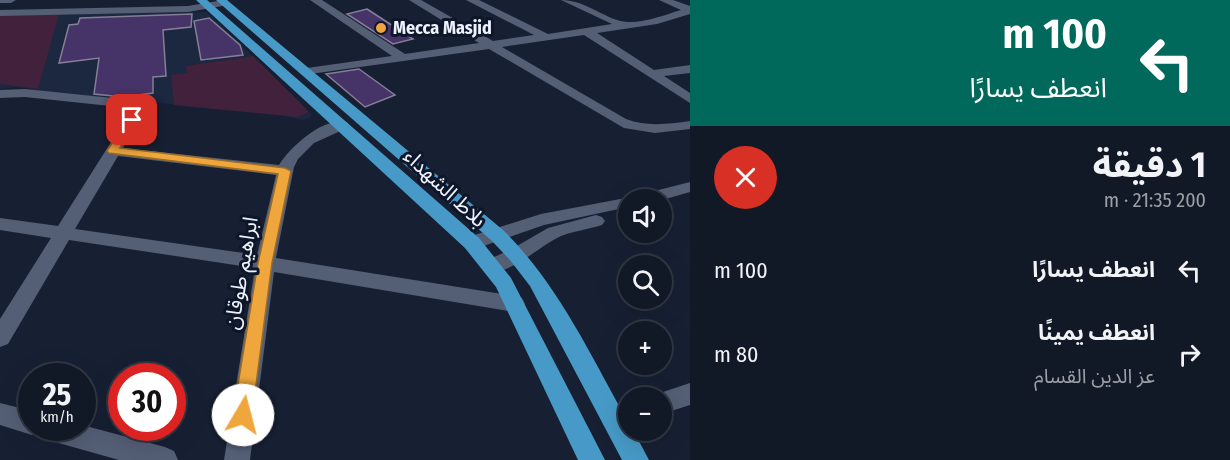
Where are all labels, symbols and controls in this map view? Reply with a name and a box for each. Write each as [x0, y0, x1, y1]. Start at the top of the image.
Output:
text: 100 m [1003, 9, 1107, 59]
place label: Mecca Masjid [393, 17, 492, 39]
marker: Mecca Masjid [374, 21, 388, 35]
icon: left [1128, 24, 1206, 102]
text: انعطف يسارًا [970, 72, 1107, 104]
pin [106, 94, 157, 145]
icon: arrive [115, 103, 148, 136]
street label: بلاط الشهداء [398, 143, 492, 233]
text: 1 دقيقة [1093, 143, 1206, 187]
button: close [714, 146, 777, 209]
text: 200 m · 21:35 [1104, 188, 1206, 212]
map controls [618, 189, 672, 441]
button: sound [618, 189, 672, 243]
street label: ابراهيم طوقان [218, 215, 266, 332]
icon: left [1173, 254, 1206, 287]
button: search [618, 255, 672, 309]
text: انعطف يسارًا [1032, 256, 1155, 283]
text: 100 m [714, 257, 768, 284]
text: انعطف يمينًا [1038, 319, 1155, 346]
button: + [618, 321, 672, 375]
icon: right [1173, 338, 1206, 371]
text: 80 m [714, 341, 759, 368]
speed limit sign: 30 [108, 363, 186, 441]
text: عز الدين القسام [1034, 364, 1155, 388]
text: 25 [43, 377, 71, 413]
position arrow [211, 383, 275, 447]
button: − [618, 387, 672, 441]
text: km/h [40, 408, 74, 426]

